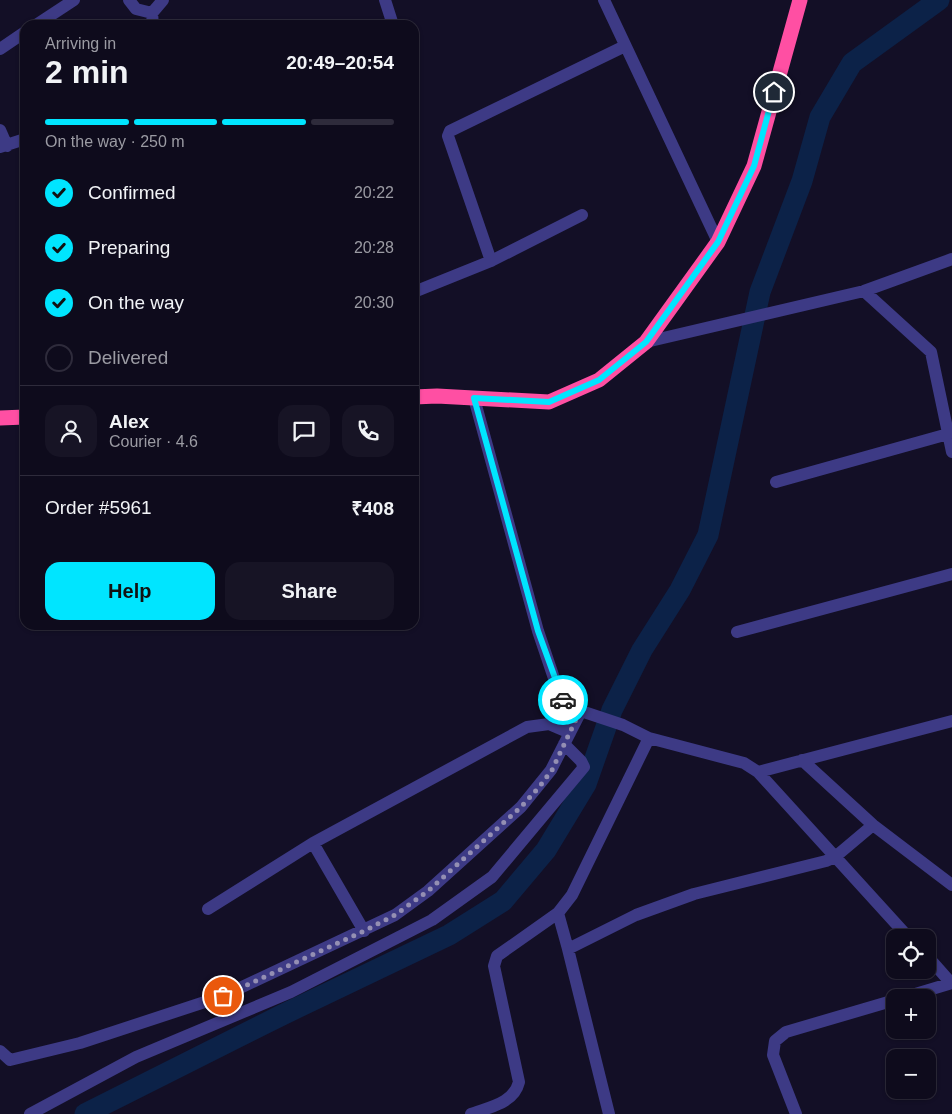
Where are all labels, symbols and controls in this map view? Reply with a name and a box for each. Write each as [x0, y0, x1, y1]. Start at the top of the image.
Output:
text: Arriving in [45, 35, 116, 52]
text: 20:49–20:54 [286, 52, 394, 73]
text: 2 min [45, 54, 129, 90]
pin [753, 71, 795, 113]
icon: home [760, 78, 788, 106]
text: On the way · 250 m [45, 133, 185, 150]
icon: check [45, 179, 73, 207]
text: Confirmed [88, 182, 176, 203]
text: 20:22 [354, 184, 394, 201]
icon: check [45, 234, 73, 262]
text: Preparing [88, 237, 170, 258]
text: 20:28 [354, 239, 394, 256]
icon: check [45, 289, 73, 317]
text: On the way [88, 292, 184, 313]
text: 20:30 [354, 294, 394, 311]
text: Delivered [88, 347, 168, 368]
button: person [45, 405, 97, 457]
button: chat [278, 405, 330, 457]
button: phone [342, 405, 394, 457]
text: Alex [109, 411, 149, 432]
text: Courier · 4.6 [109, 433, 198, 450]
text: Order #5961 [45, 497, 152, 518]
text: ₹408 [351, 498, 394, 519]
button: Help [45, 562, 215, 620]
button: Share [225, 562, 394, 620]
courier [538, 675, 588, 725]
icon: car [549, 686, 577, 714]
map controls [886, 929, 936, 1099]
button: locate [886, 929, 936, 979]
pin [202, 975, 244, 1017]
icon: bag [209, 982, 237, 1010]
button: + [886, 989, 936, 1039]
button: − [886, 1049, 936, 1099]

